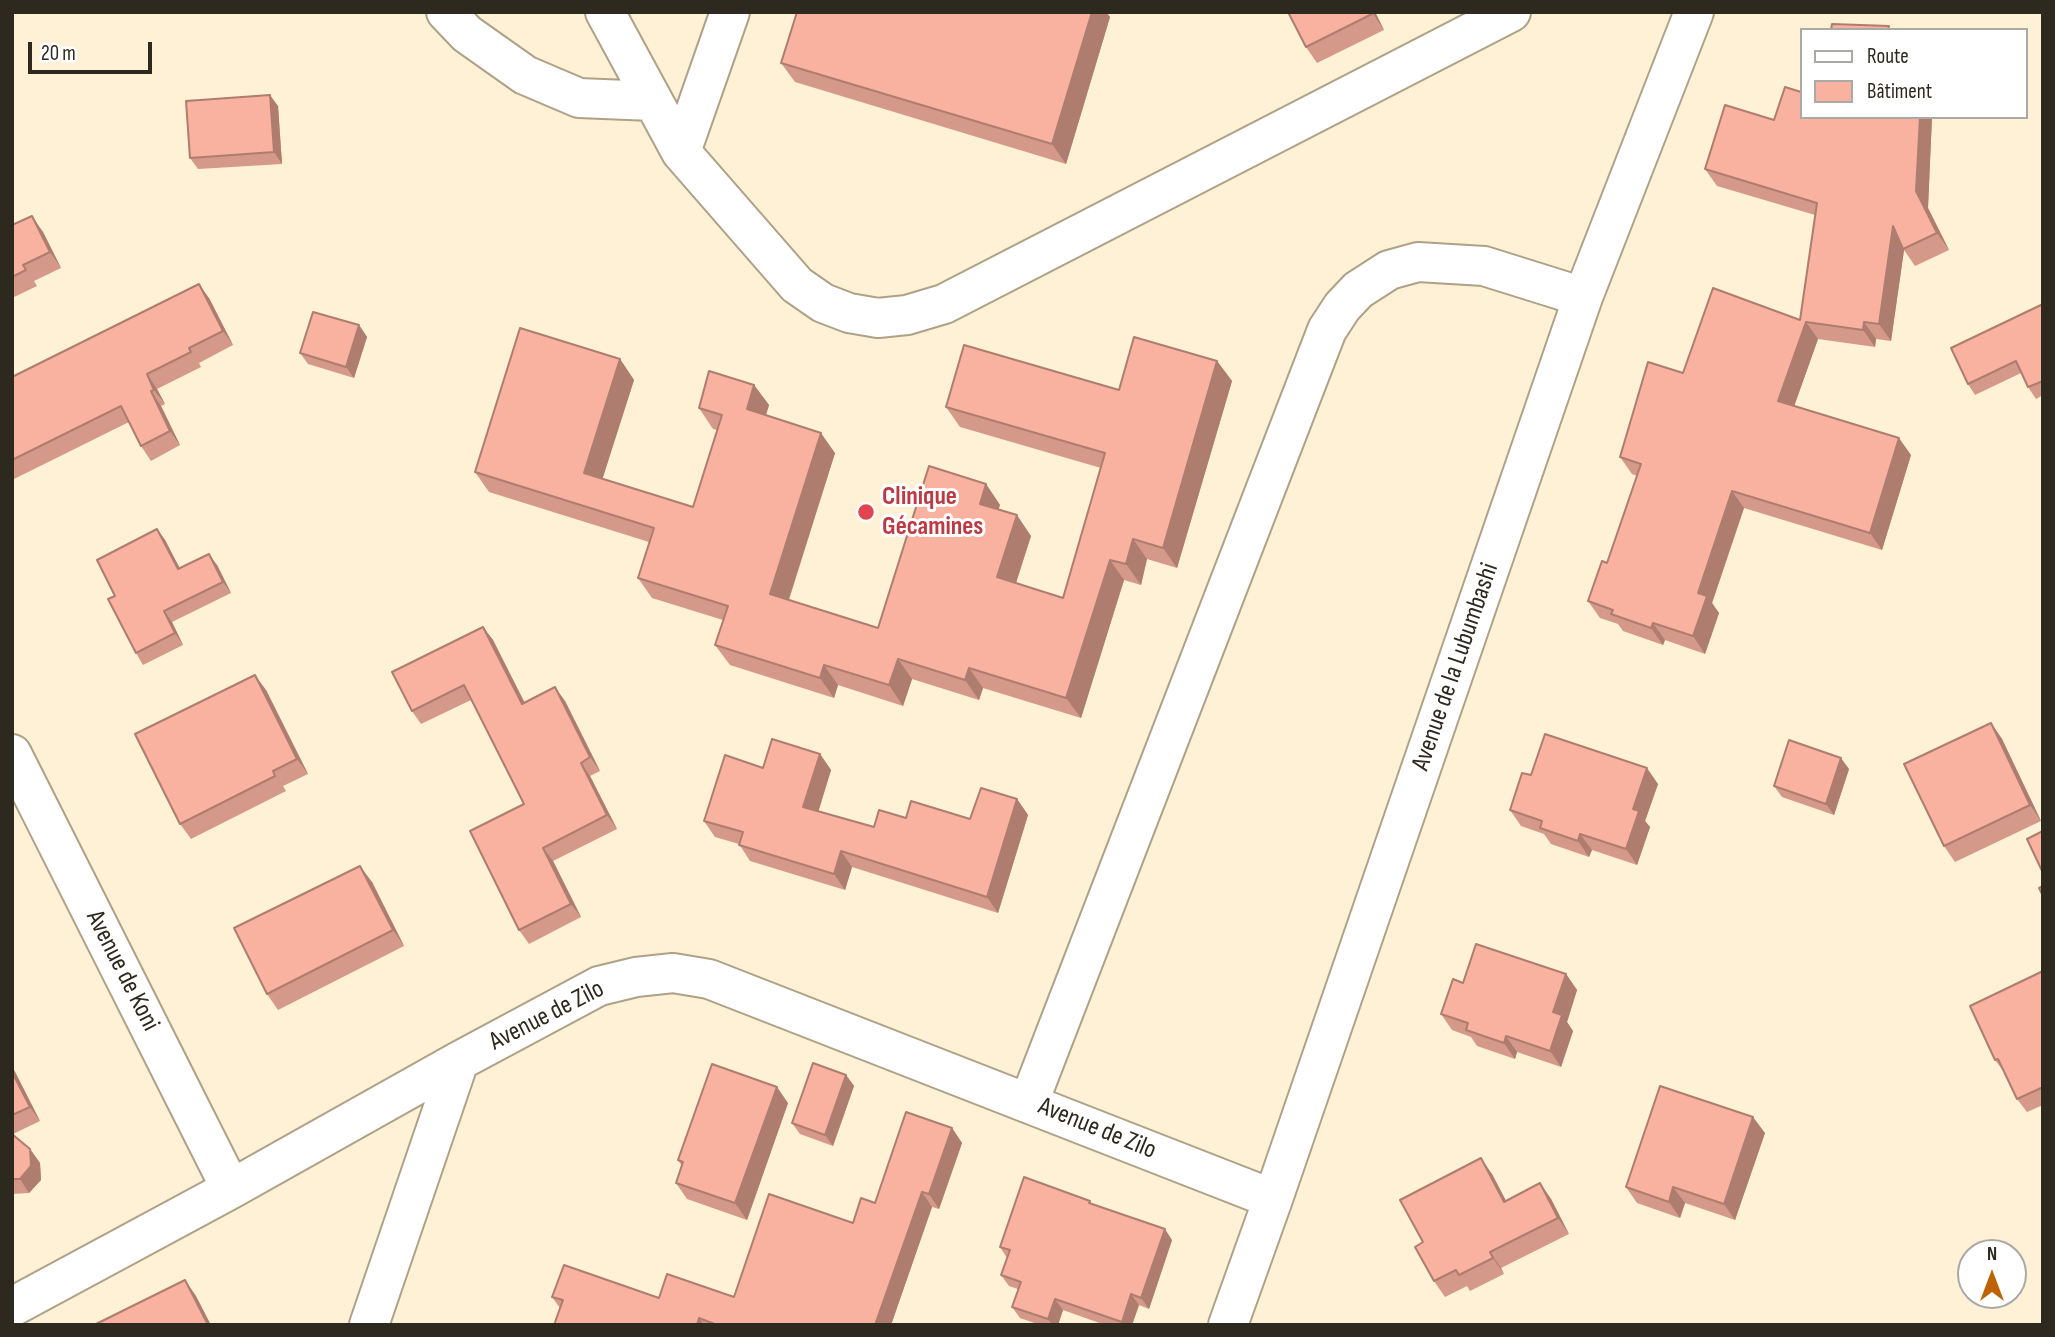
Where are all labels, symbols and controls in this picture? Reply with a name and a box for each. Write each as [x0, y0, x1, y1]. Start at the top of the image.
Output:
scale bar [32, 28, 156, 72]
legend [1800, 28, 2027, 119]
text: 20 m [41, 41, 76, 66]
text: Route [1867, 44, 1909, 69]
text: Bâtiment [1867, 79, 1932, 104]
place label: Clinique Gécamines [882, 481, 983, 542]
marker: Clinique Gécamines [856, 502, 876, 522]
street label: Avenue de la Lubumbashi [1406, 559, 1506, 775]
street label: Avenue de Koni [78, 905, 166, 1037]
street label: Avenue de Zilo [485, 974, 609, 1058]
street label: Avenue de Zilo [1033, 1091, 1161, 1167]
north arrow [1957, 1239, 2027, 1309]
text: N [1987, 1243, 1997, 1266]

